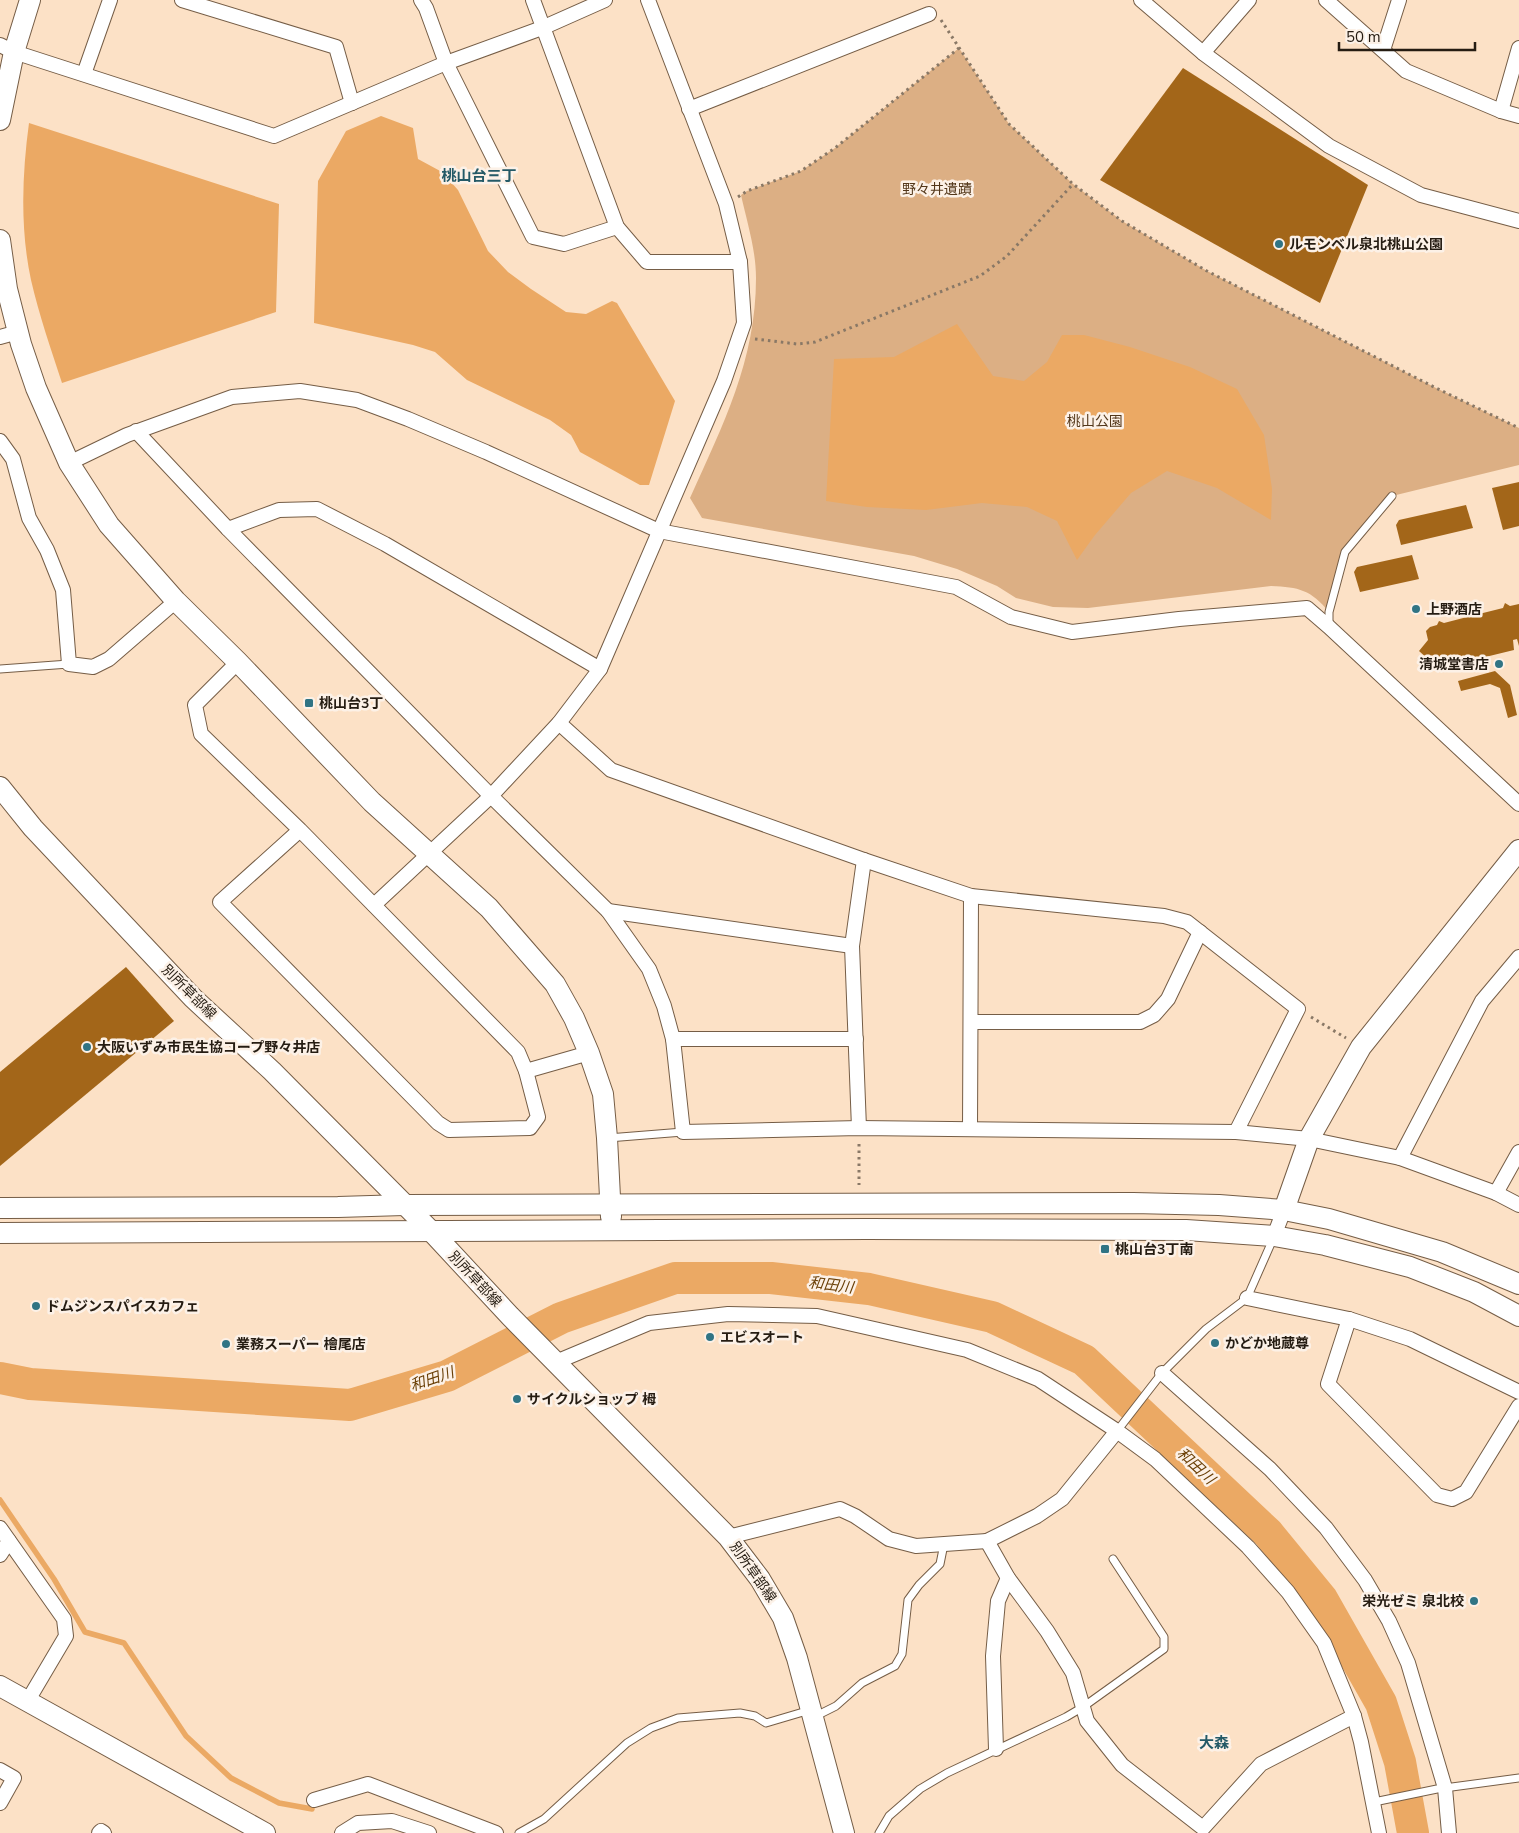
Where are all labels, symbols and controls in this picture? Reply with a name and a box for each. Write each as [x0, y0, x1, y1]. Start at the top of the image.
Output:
scale bar [1339, 20, 1475, 52]
text: 50 m [1346, 27, 1381, 47]
district label: 桃山台三丁 [441, 166, 517, 186]
park label: 野々井遺蹟 [902, 180, 972, 199]
place label: ルモンベル泉北桃山公園 [1289, 235, 1443, 254]
marker: ルモンベル泉北桃山公園 [1273, 238, 1285, 250]
park label: 桃山公園 [1067, 412, 1123, 431]
place label: 上野酒店 [1426, 600, 1482, 619]
marker: 上野酒店 [1410, 603, 1422, 615]
place label: 清城堂書店 [1419, 655, 1489, 674]
marker: 清城堂書店 [1493, 658, 1505, 670]
place label: 桃山台3丁 [319, 694, 383, 713]
marker: 桃山台3丁 [303, 697, 315, 709]
street label: 別所草部線 [158, 961, 220, 1023]
place label: 大阪いずみ市民生協コープ野々井店 [97, 1038, 320, 1057]
marker: 大阪いずみ市民生協コープ野々井店 [81, 1041, 93, 1053]
place label: 桃山台3丁南 [1115, 1240, 1193, 1259]
marker: 桃山台3丁南 [1099, 1243, 1111, 1255]
street label: 別所草部線 [444, 1247, 506, 1311]
water label: 和田川 [807, 1272, 857, 1298]
place label: ドムジンスパイスカフェ [46, 1297, 199, 1316]
marker: ドムジンスパイスカフェ [30, 1300, 42, 1312]
place label: エビスオート [720, 1328, 804, 1347]
marker: エビスオート [704, 1331, 716, 1343]
place label: かどか地蔵尊 [1225, 1334, 1309, 1353]
place label: 業務スーパー 檜尾店 [236, 1335, 366, 1354]
marker: かどか地蔵尊 [1209, 1337, 1221, 1349]
marker: 業務スーパー 檜尾店 [220, 1338, 232, 1350]
water label: 和田川 [407, 1362, 458, 1396]
place label: サイクルショップ 栂 [527, 1390, 656, 1409]
marker: サイクルショップ 栂 [511, 1393, 523, 1405]
water label: 和田川 [1173, 1443, 1221, 1490]
street label: 別所草部線 [725, 1538, 781, 1606]
place label: 栄光ゼミ 泉北校 [1362, 1592, 1464, 1611]
marker: 栄光ゼミ 泉北校 [1468, 1595, 1480, 1607]
district label: 大森 [1199, 1733, 1229, 1753]

